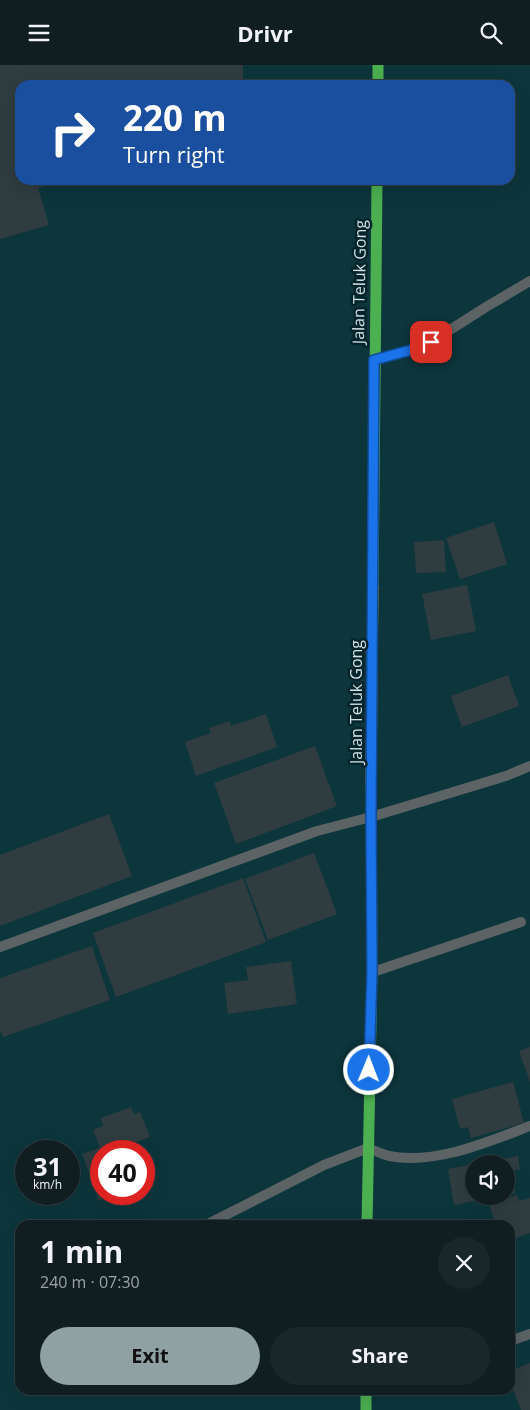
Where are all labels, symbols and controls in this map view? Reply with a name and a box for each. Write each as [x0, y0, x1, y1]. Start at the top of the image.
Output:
text: Drivr [237, 18, 293, 48]
icon: menu [25, 19, 53, 47]
icon: search [477, 19, 505, 47]
text: 220 m [123, 94, 227, 141]
icon: right [40, 100, 105, 165]
text: Turn right [123, 139, 225, 169]
street label: Jalan Teluk Gong [347, 219, 371, 346]
pin [410, 321, 452, 363]
icon: arrive [417, 328, 445, 356]
street label: Jalan Teluk Gong [345, 640, 367, 766]
position arrow [342, 1043, 394, 1095]
speed limit sign: 40 [90, 1140, 155, 1205]
text: 31 [33, 1149, 62, 1183]
map controls [465, 1155, 515, 1205]
button: sound [465, 1155, 515, 1205]
text: km/h [33, 1176, 62, 1193]
text: 1 min [40, 1231, 123, 1272]
button: close [438, 1237, 490, 1289]
text: 240 m · 07:30 [40, 1271, 140, 1293]
button: Exit [40, 1327, 260, 1385]
button: Share [270, 1327, 490, 1385]

